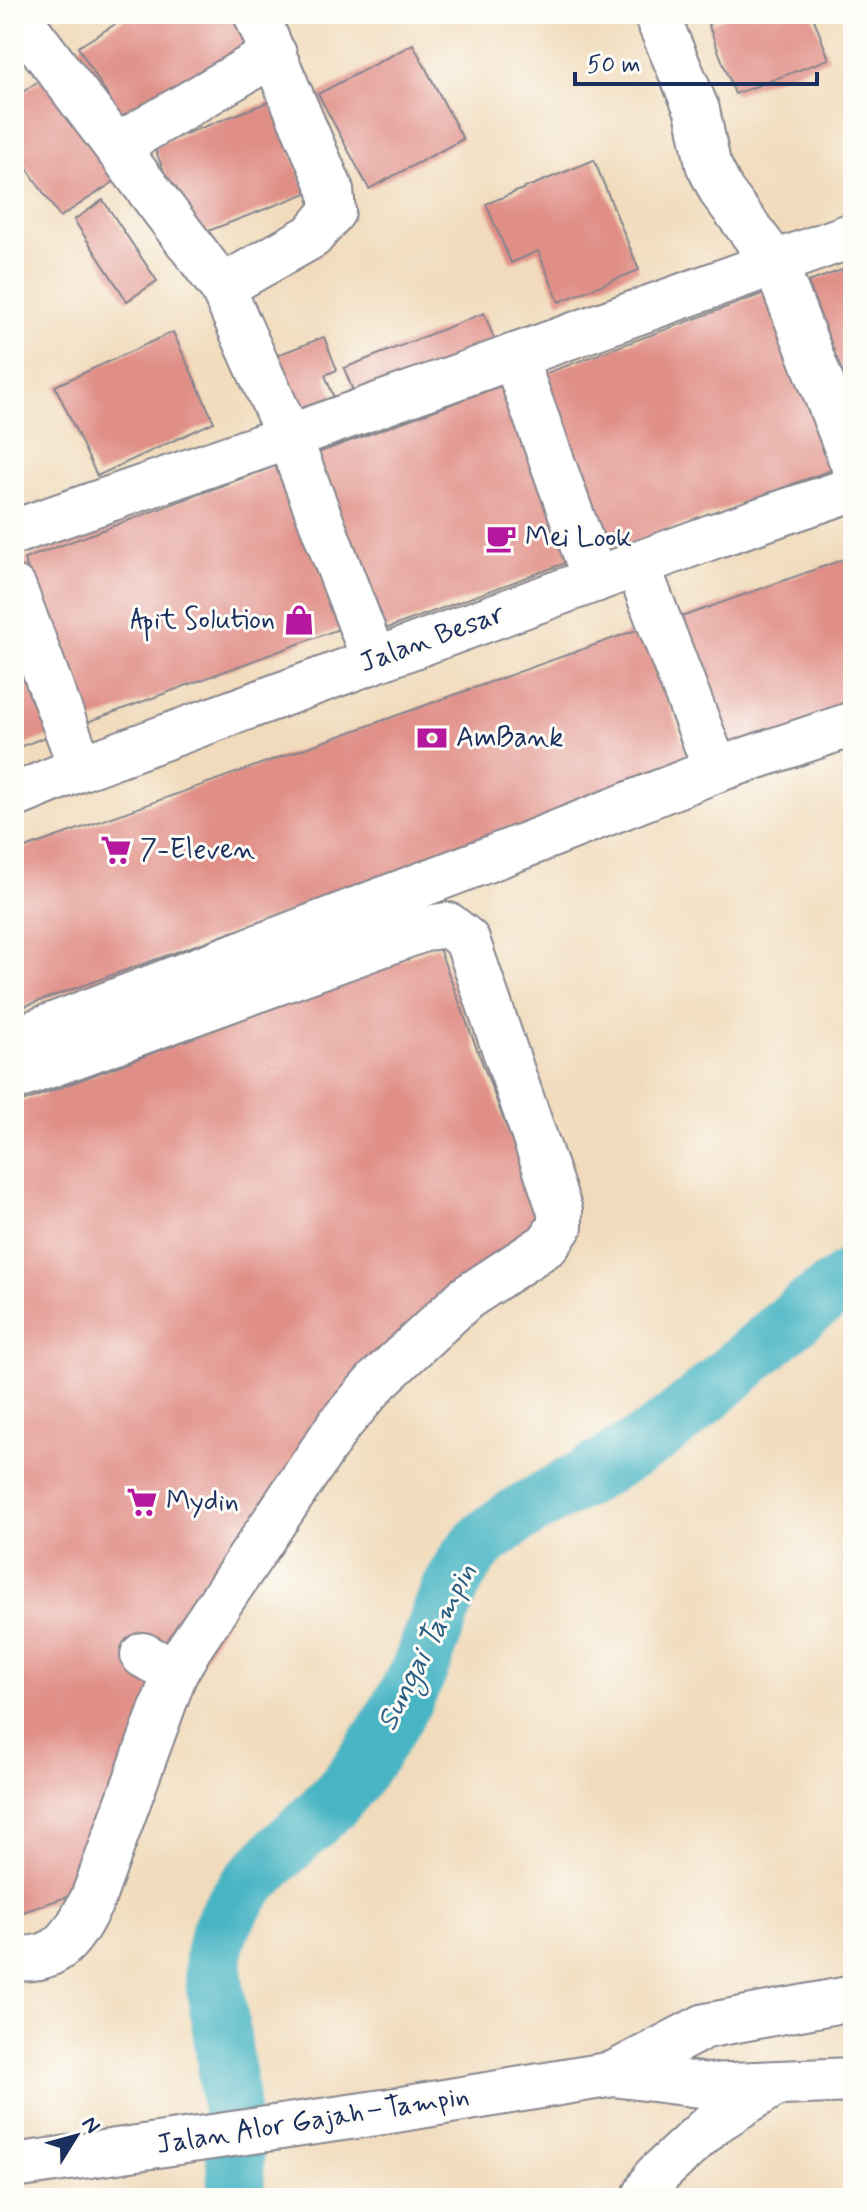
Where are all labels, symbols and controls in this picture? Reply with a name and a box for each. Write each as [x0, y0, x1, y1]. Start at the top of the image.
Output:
scale bar [575, 36, 817, 86]
text: 50 m [587, 50, 641, 81]
place label: Mei Look [525, 520, 632, 557]
cafe icon: Mei Look [484, 521, 518, 555]
street label: Jalan Besar [355, 595, 510, 682]
place label: Apit Solution [130, 602, 275, 642]
shop icon: Apit Solution [282, 603, 316, 637]
place label: AmBank [456, 720, 563, 757]
bank icon: AmBank [415, 721, 449, 755]
place label: 7-Eleven [140, 832, 255, 869]
supermarket icon: 7-Eleven [99, 833, 133, 867]
place label: Mydin [166, 1484, 239, 1521]
supermarket icon: Mydin [125, 1485, 159, 1519]
water label: Sungai Tampin [368, 1557, 489, 1739]
street label: Jalan Alor Gajah–Tampin [154, 2078, 472, 2164]
north arrow [36, 2096, 116, 2176]
text: N [75, 2111, 106, 2139]

